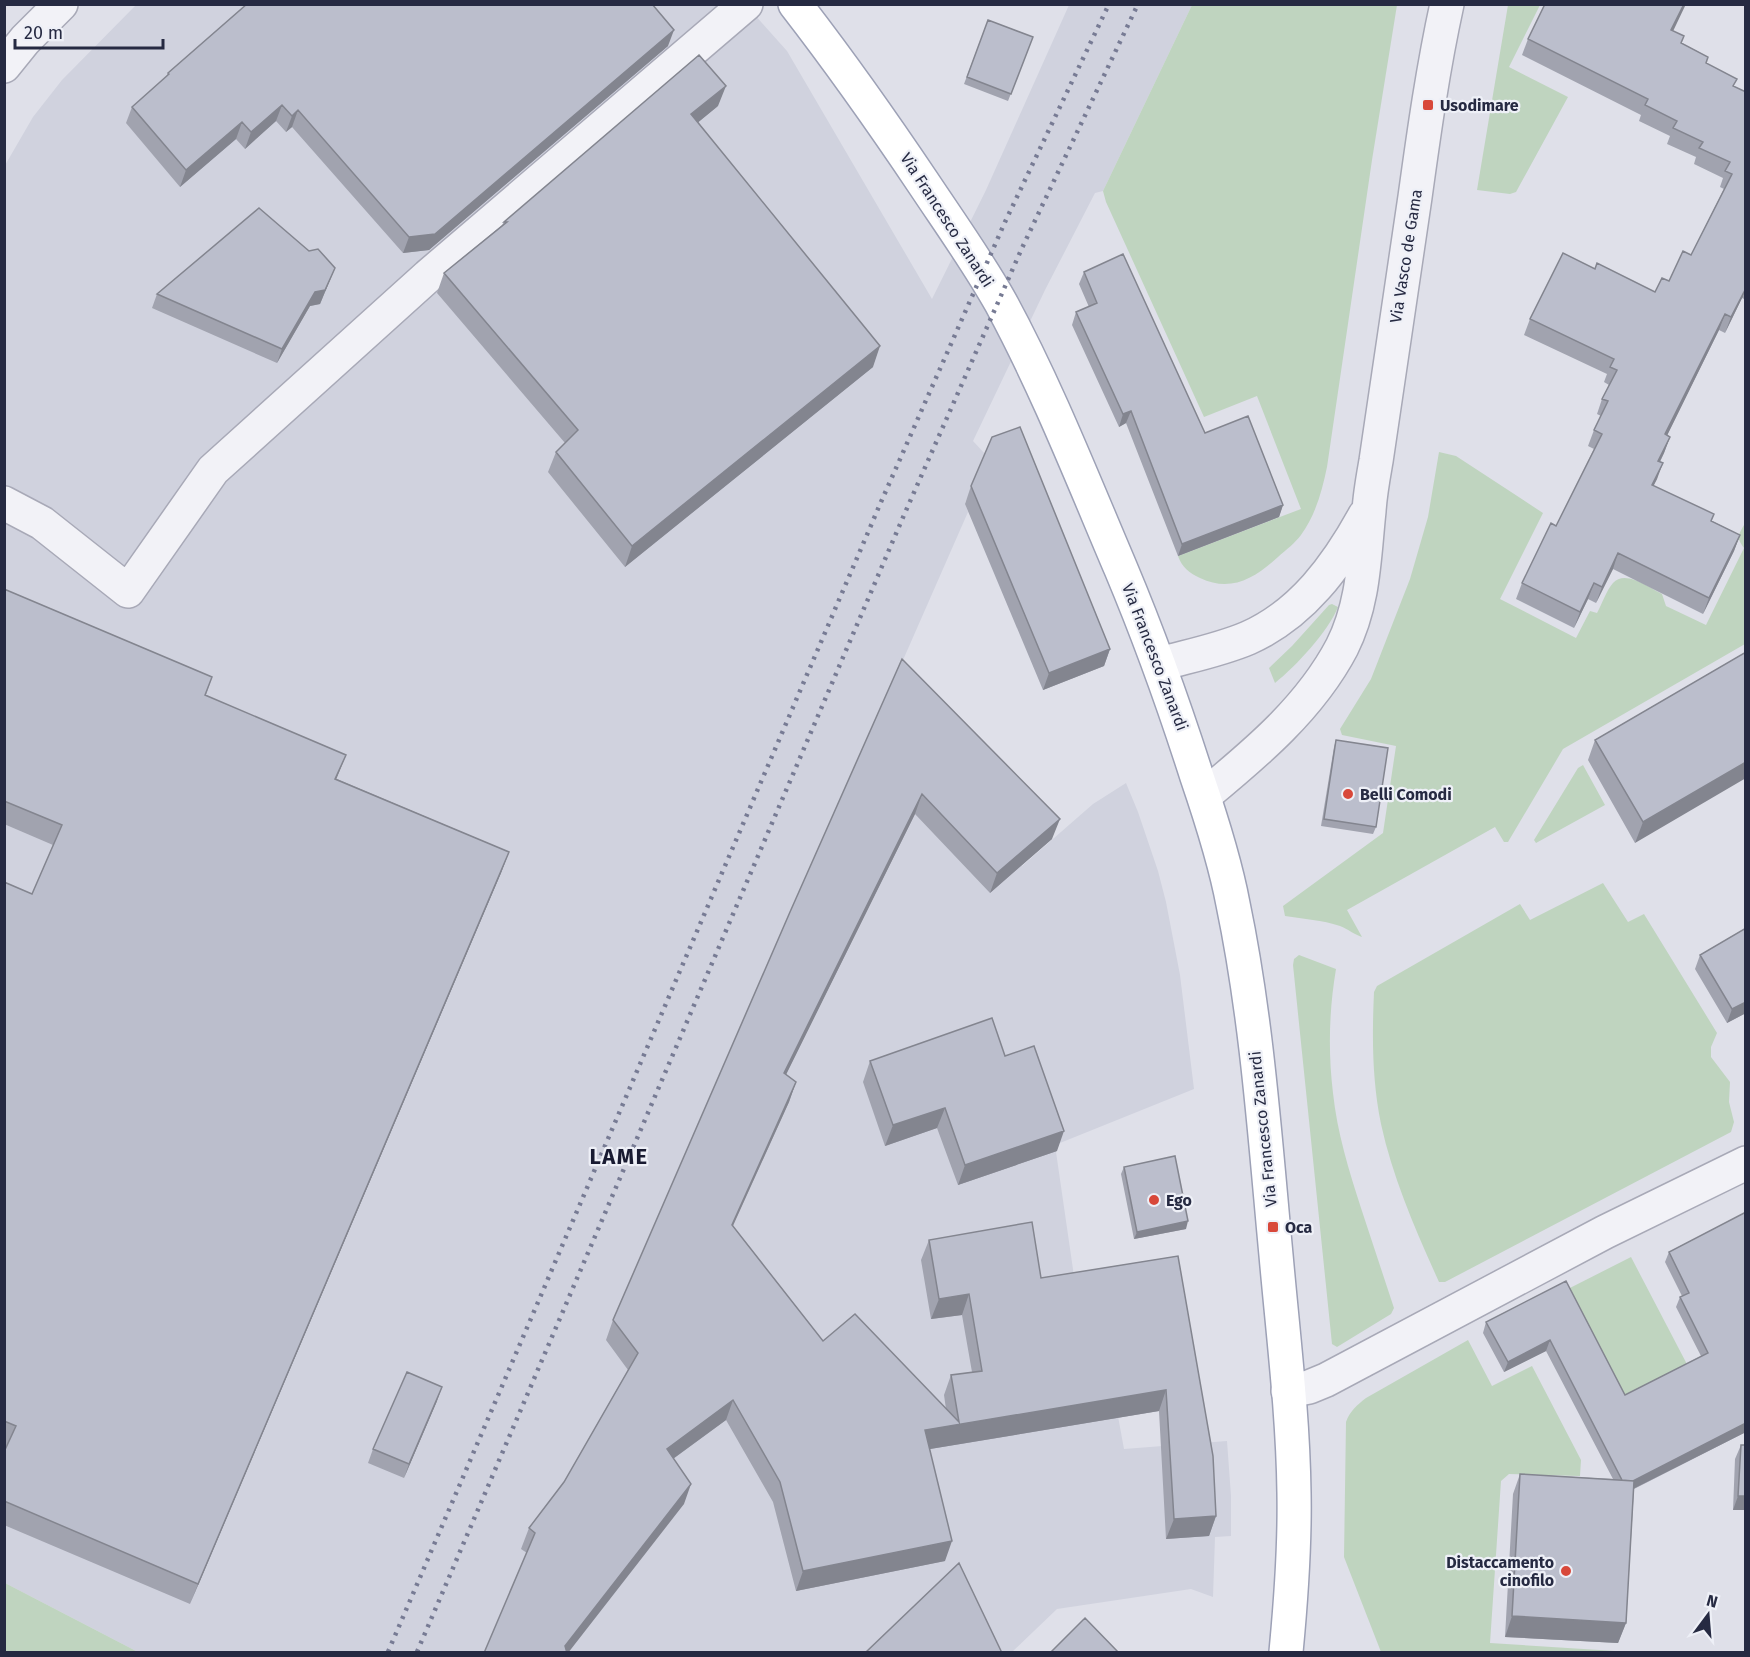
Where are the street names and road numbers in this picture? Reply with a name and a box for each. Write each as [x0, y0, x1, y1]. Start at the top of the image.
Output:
street label: Via Francesco Zanardi [896, 149, 998, 291]
street label: Via Vasco de Gama [1386, 188, 1426, 324]
street label: Via Francesco Zanardi [1118, 581, 1192, 733]
street label: Via Francesco Zanardi [1245, 1050, 1281, 1208]

